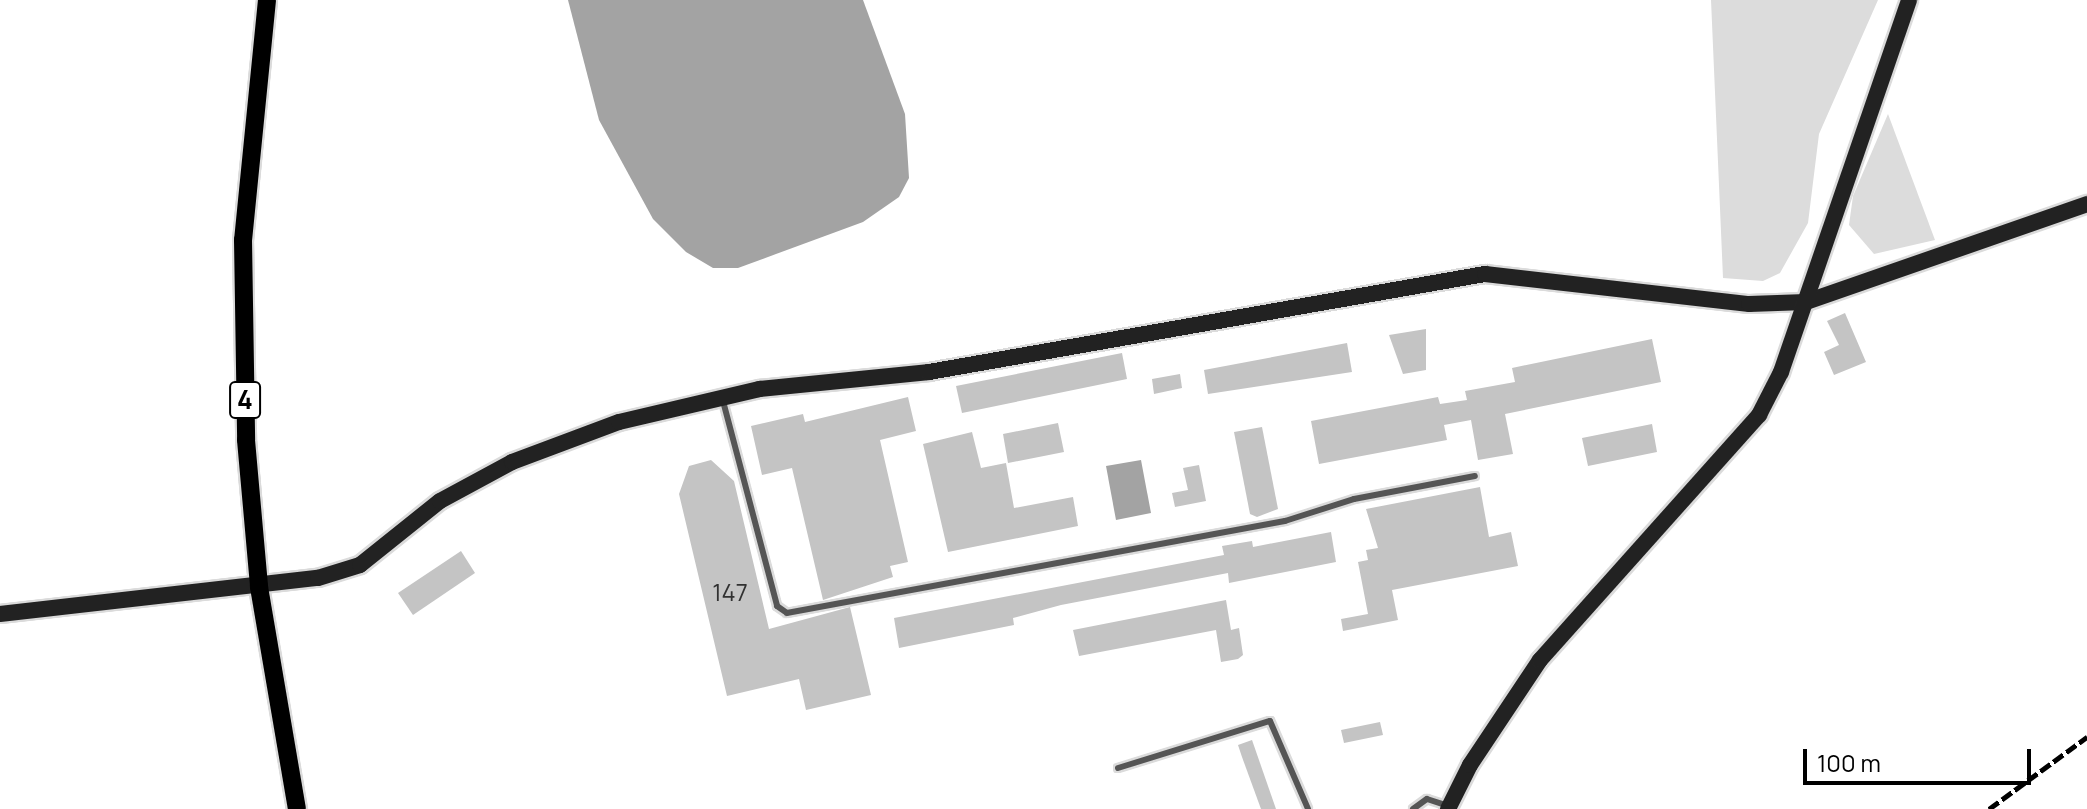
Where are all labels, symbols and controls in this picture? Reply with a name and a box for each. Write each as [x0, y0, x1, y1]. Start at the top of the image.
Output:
road number: 4 [229, 378, 261, 422]
house number: 147 [712, 578, 748, 606]
scale bar [1807, 733, 2035, 783]
text: 100 m [1817, 746, 1881, 779]

